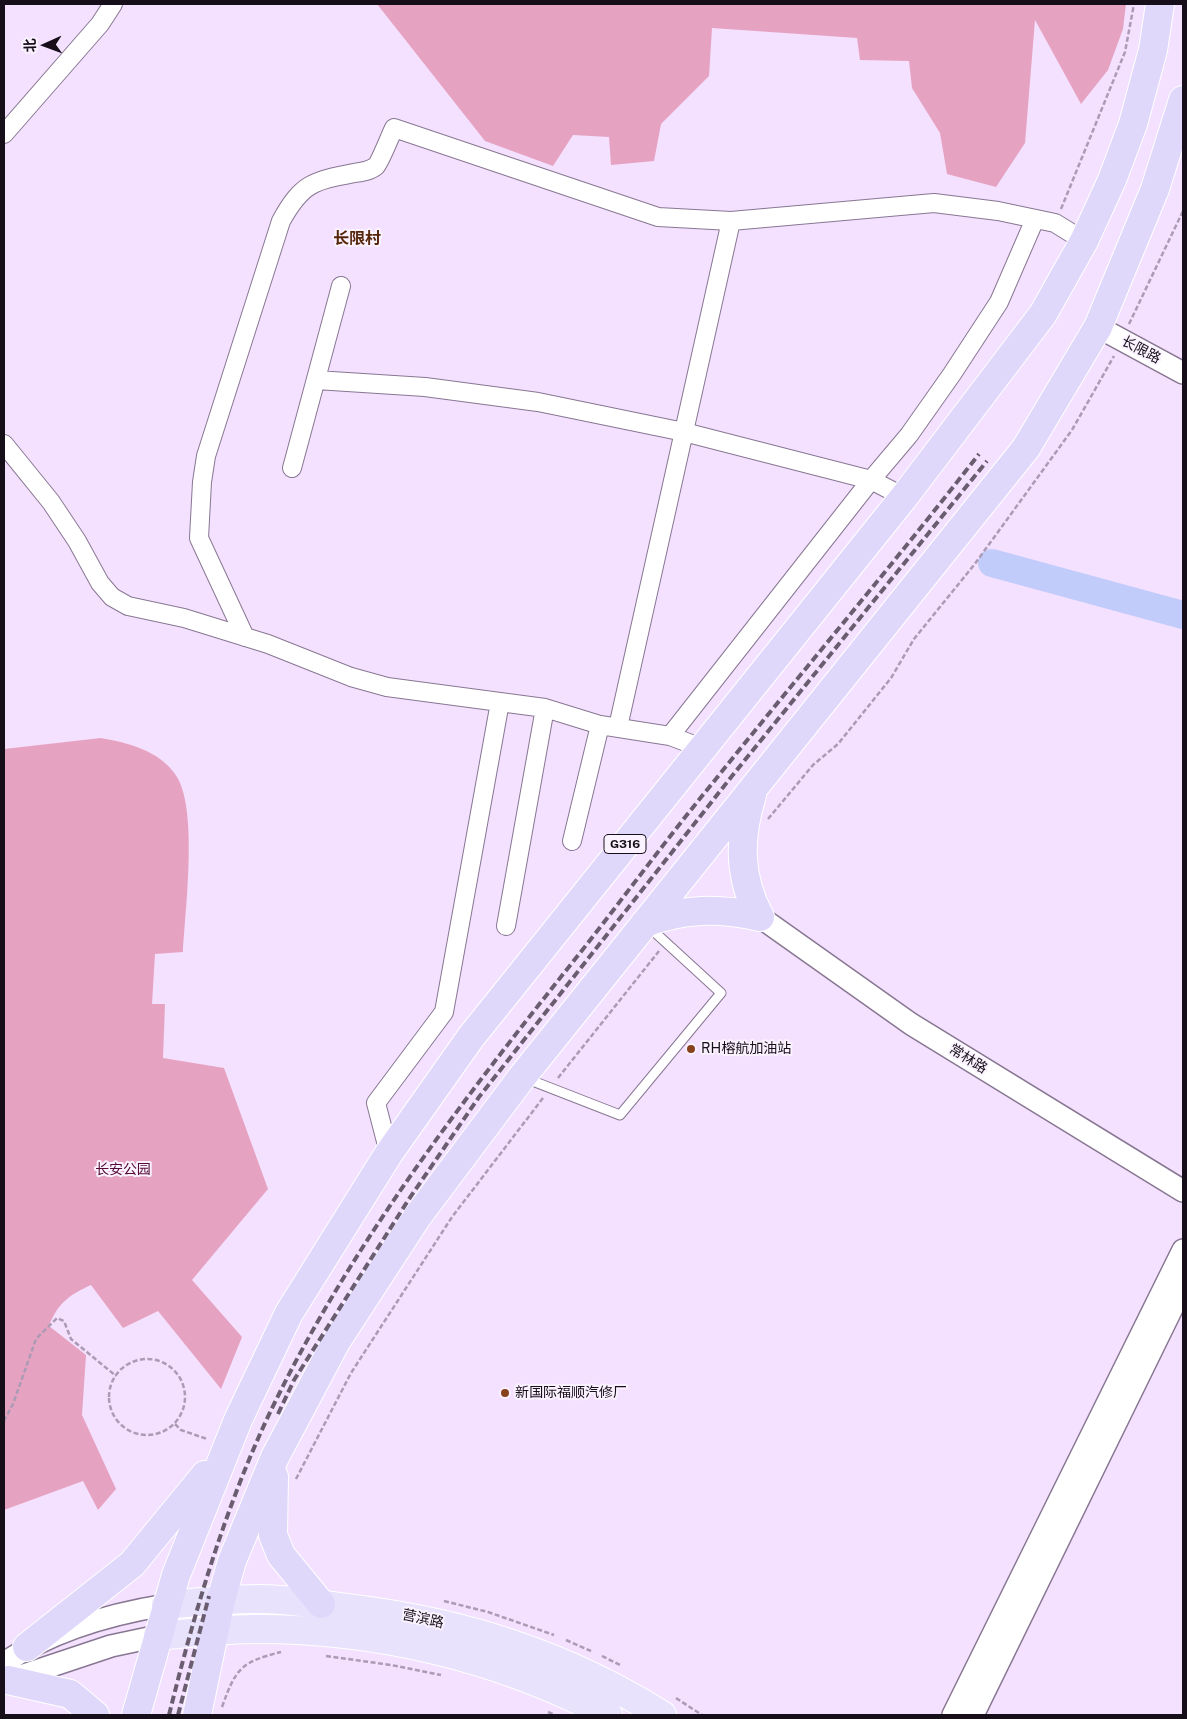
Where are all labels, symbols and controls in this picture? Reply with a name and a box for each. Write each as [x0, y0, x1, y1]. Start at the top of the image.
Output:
north arrow [20, 20, 70, 70]
text: 北 [22, 38, 38, 53]
district label: 长限村 [333, 229, 381, 249]
street label: 长限路 [1119, 333, 1163, 367]
road number: G316 [604, 834, 646, 854]
place label: RH榕航加油站 [701, 1041, 791, 1057]
street label: 常林路 [946, 1041, 990, 1077]
marker: RH榕航加油站 [685, 1043, 697, 1055]
park label: 长安公园 [95, 1162, 151, 1178]
place label: 新国际福顺汽修厂 [515, 1385, 627, 1401]
marker: 新国际福顺汽修厂 [499, 1387, 511, 1399]
street label: 营滨路 [401, 1606, 445, 1632]

